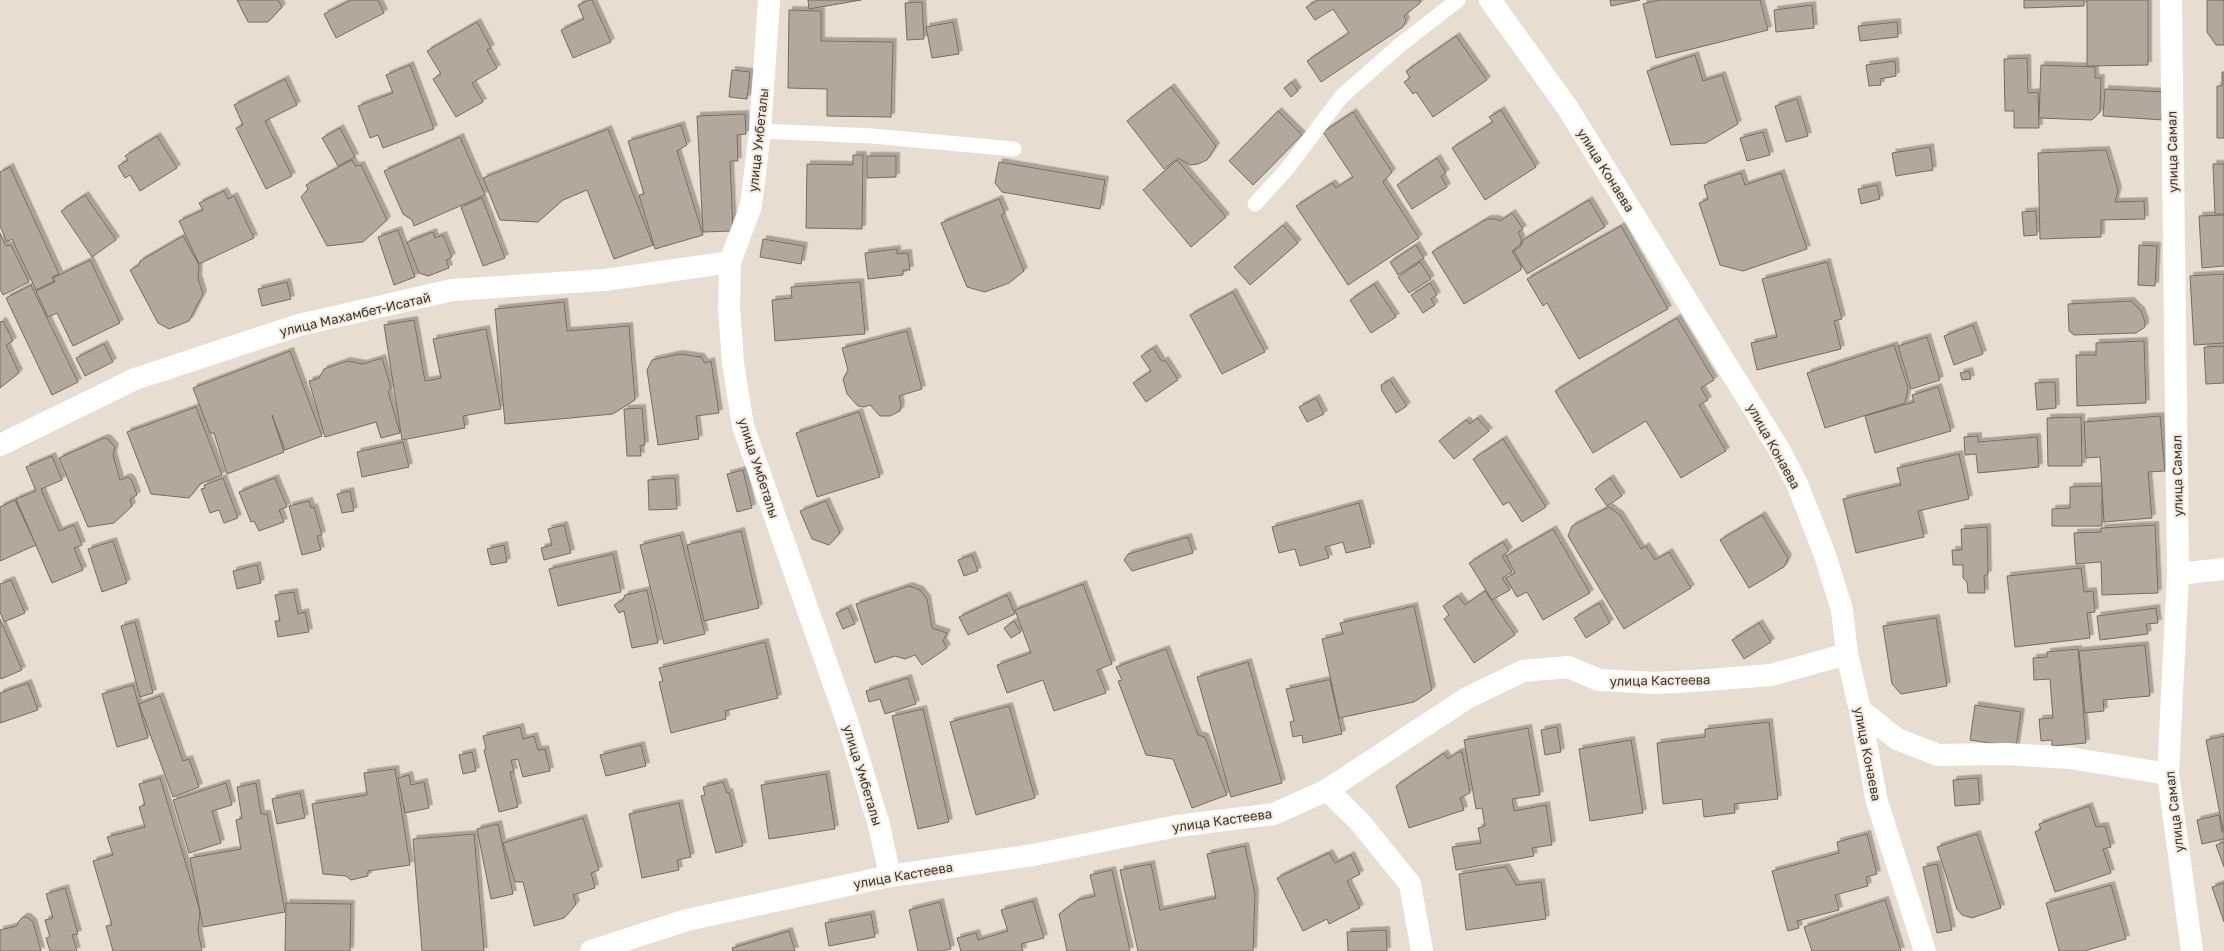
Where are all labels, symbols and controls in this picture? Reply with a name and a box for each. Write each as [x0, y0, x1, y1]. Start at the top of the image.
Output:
street label: улица Умбеталы [745, 87, 771, 193]
street label: улица Самал [2163, 111, 2181, 193]
street label: улица Конаева [1574, 125, 1638, 215]
street label: улица Махамбет-Исатай [278, 289, 432, 339]
street label: улица Конаева [1744, 400, 1804, 492]
street label: улица Умбеталы [735, 416, 783, 520]
street label: улица Самал [2168, 435, 2186, 517]
street label: улица Кастеева [1609, 671, 1711, 689]
street label: улица Конаева [1851, 706, 1885, 802]
street label: улица Умбеталы [840, 723, 886, 827]
street label: улица Самал [2161, 770, 2187, 854]
street label: улица Кастеева [1171, 805, 1273, 835]
street label: улица Кастеева [852, 858, 954, 892]

